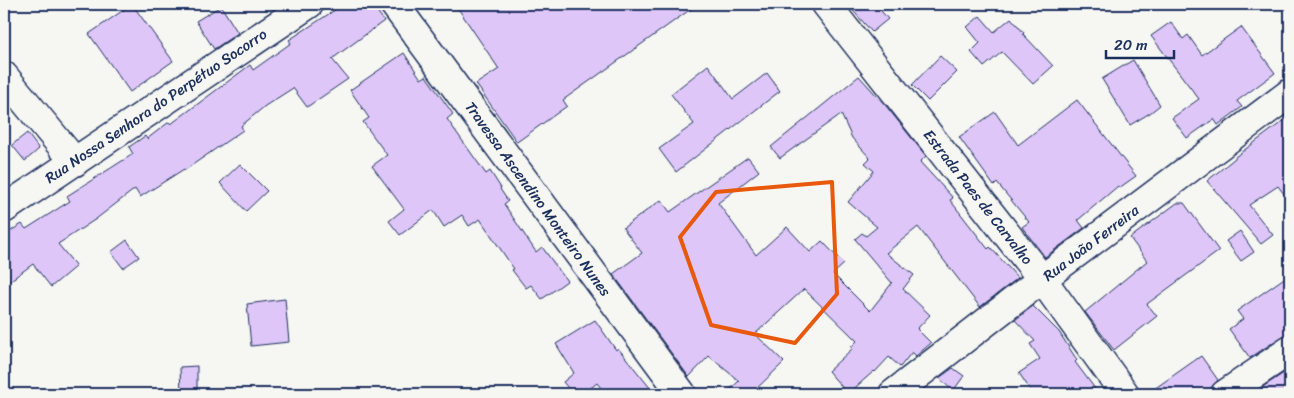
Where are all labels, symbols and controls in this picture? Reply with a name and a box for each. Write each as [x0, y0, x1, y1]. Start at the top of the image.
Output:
street label: Rua Nossa Senhora do Perpétuo Socorro [39, 21, 273, 190]
scale bar [1106, 28, 1174, 60]
text: 20 m [1114, 32, 1148, 58]
street label: Travessa Ascendino Monteiro Nunes [458, 96, 618, 302]
street label: Estrada Paes de Carvalho [916, 123, 1040, 271]
street label: Rua João Ferreira [1037, 198, 1145, 288]

